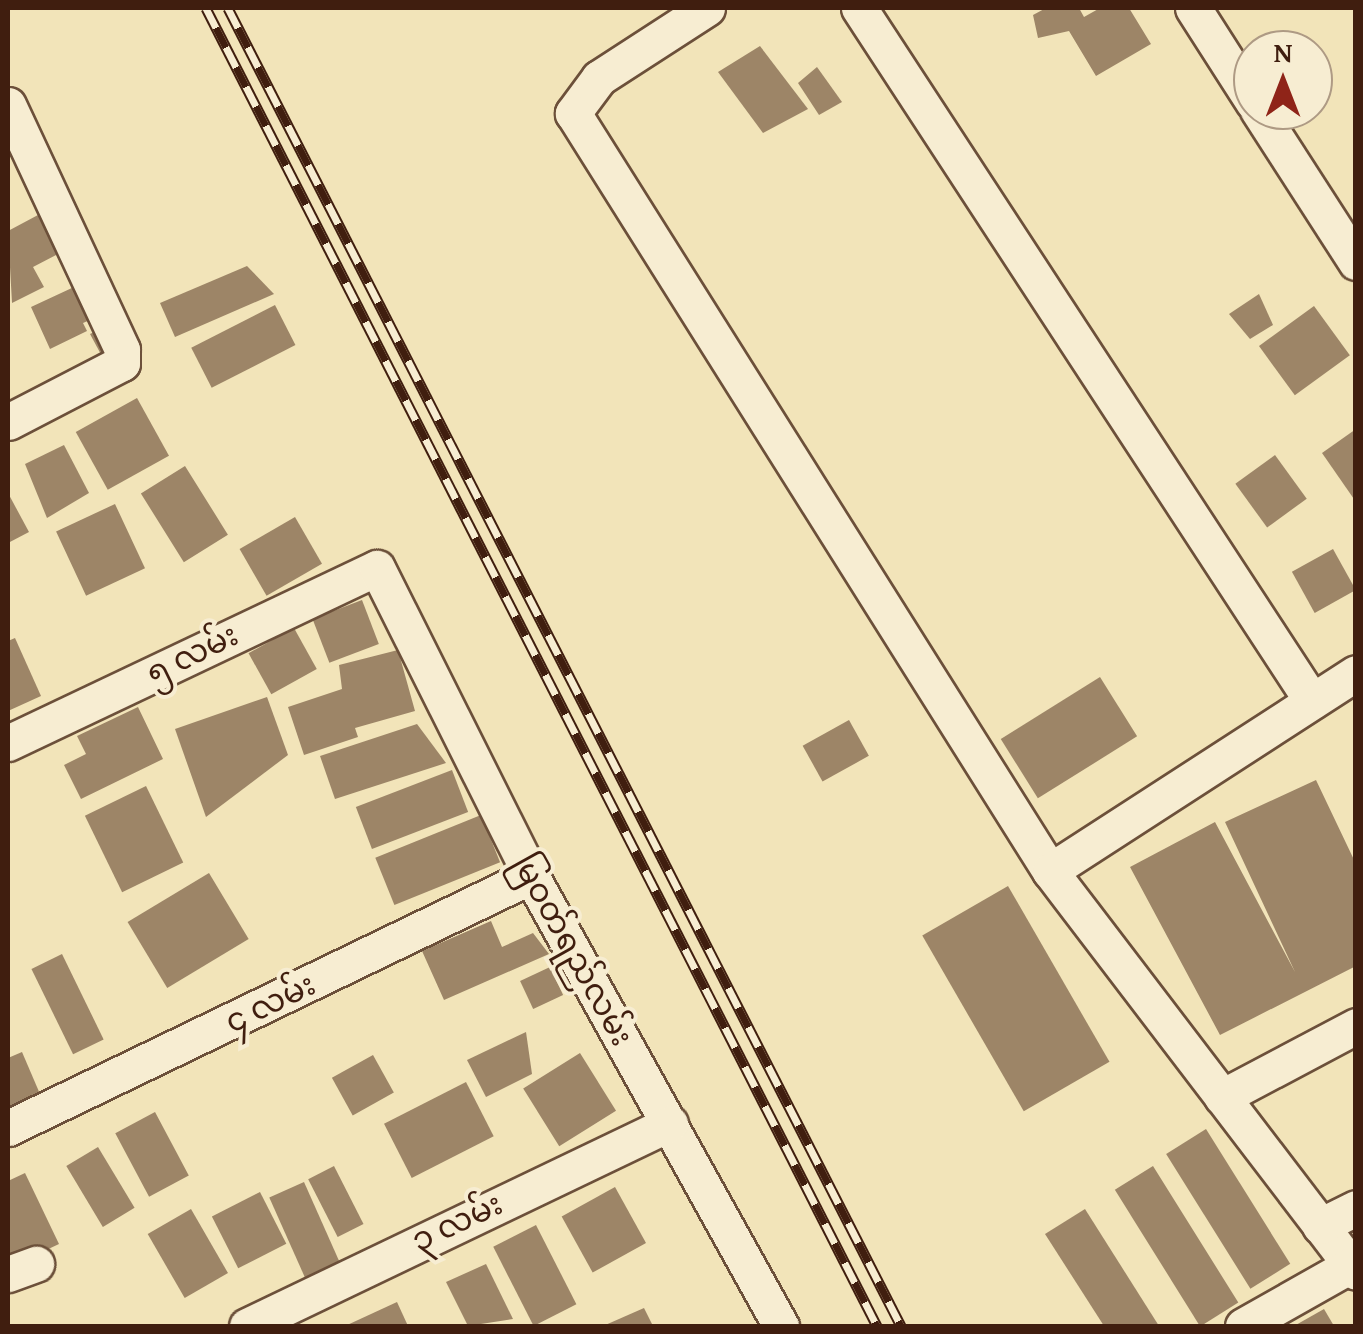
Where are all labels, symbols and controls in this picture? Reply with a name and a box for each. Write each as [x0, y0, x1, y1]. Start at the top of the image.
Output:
north arrow [1233, 30, 1333, 130]
text: N [1274, 31, 1292, 72]
street label: ၅ လမ်း [140, 615, 244, 693]
street label: မြဝတ်ရည်လမ်း [505, 848, 641, 1052]
street label: ၄ လမ်း [219, 965, 321, 1041]
street label: ၃ လမ်း [406, 1184, 508, 1260]

